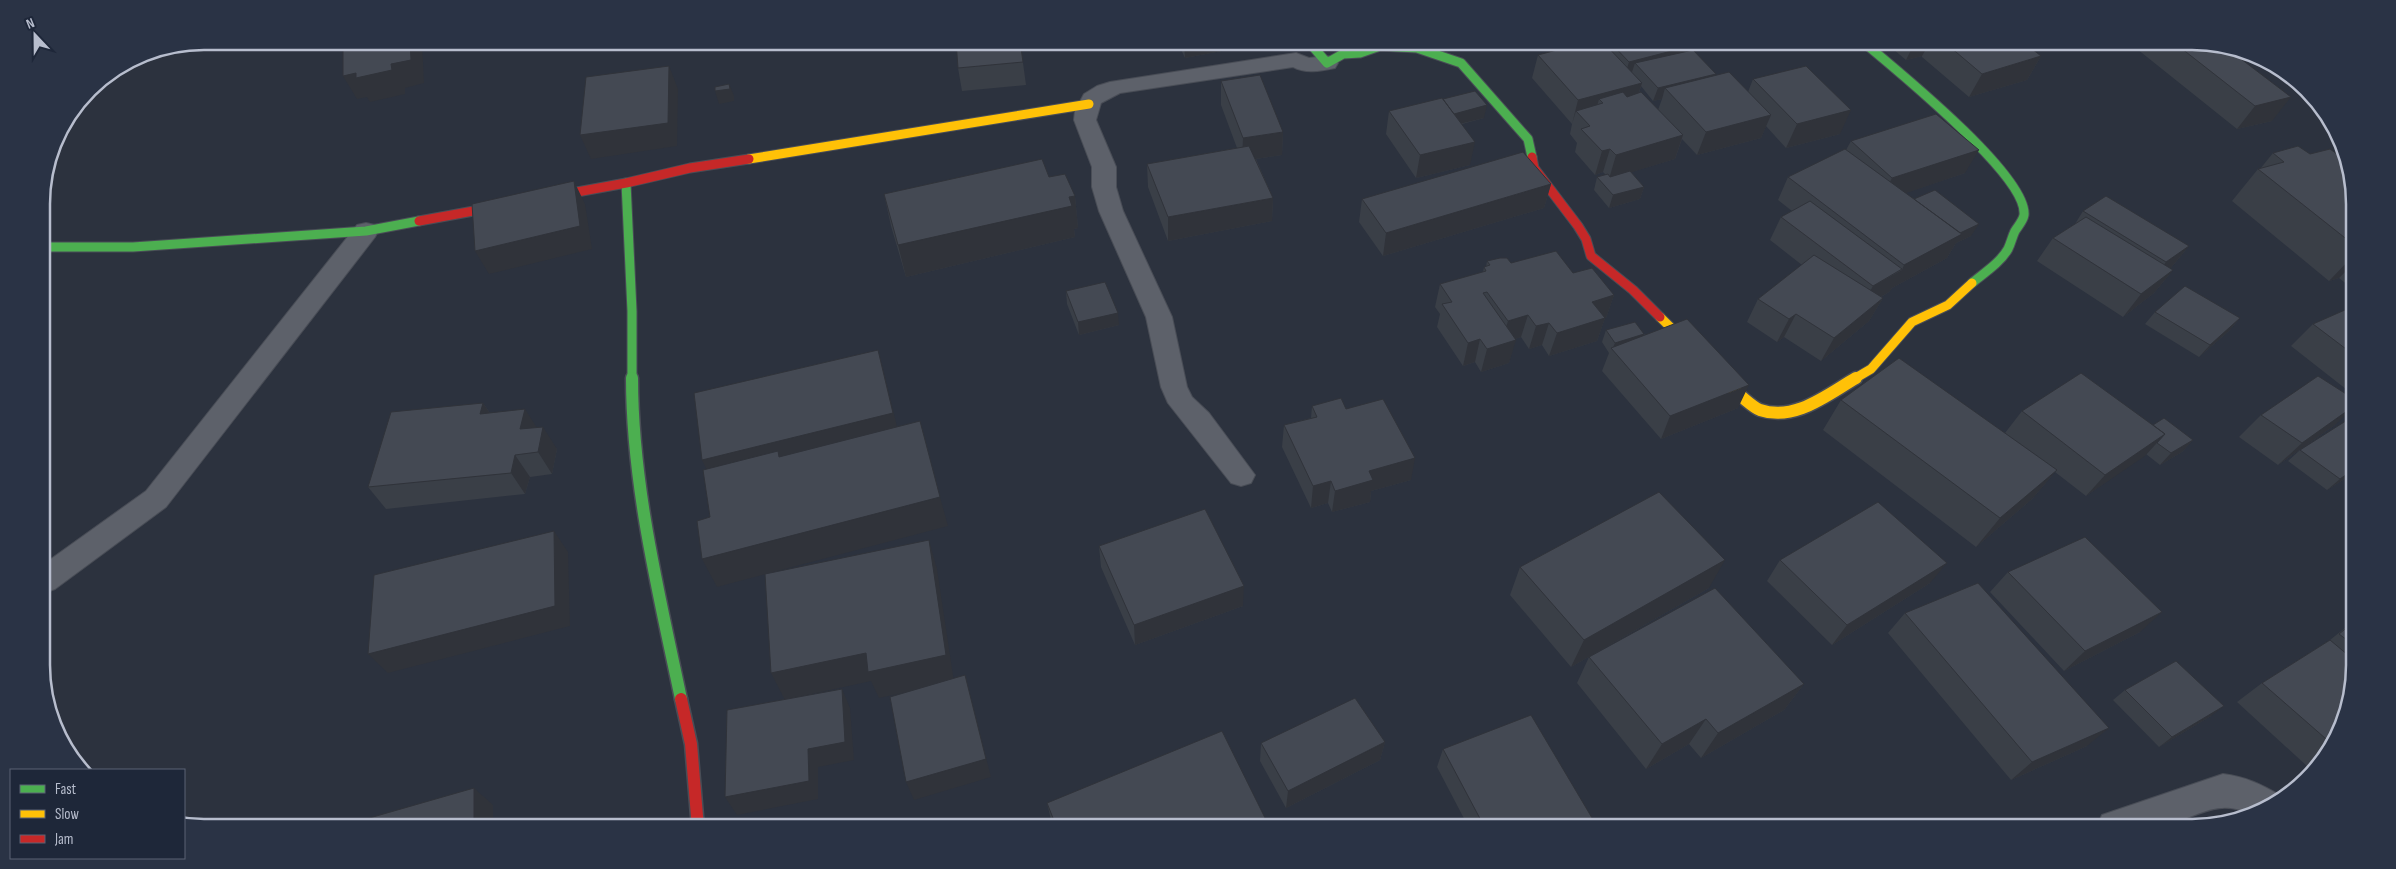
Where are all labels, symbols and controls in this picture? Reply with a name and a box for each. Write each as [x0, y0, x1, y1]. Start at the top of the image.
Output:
north arrow [10, 10, 60, 60]
text: N [24, 14, 37, 33]
legend [10, 769, 185, 859]
text: Fast [55, 780, 77, 799]
text: Slow [55, 805, 79, 824]
text: Jam [54, 830, 73, 849]

